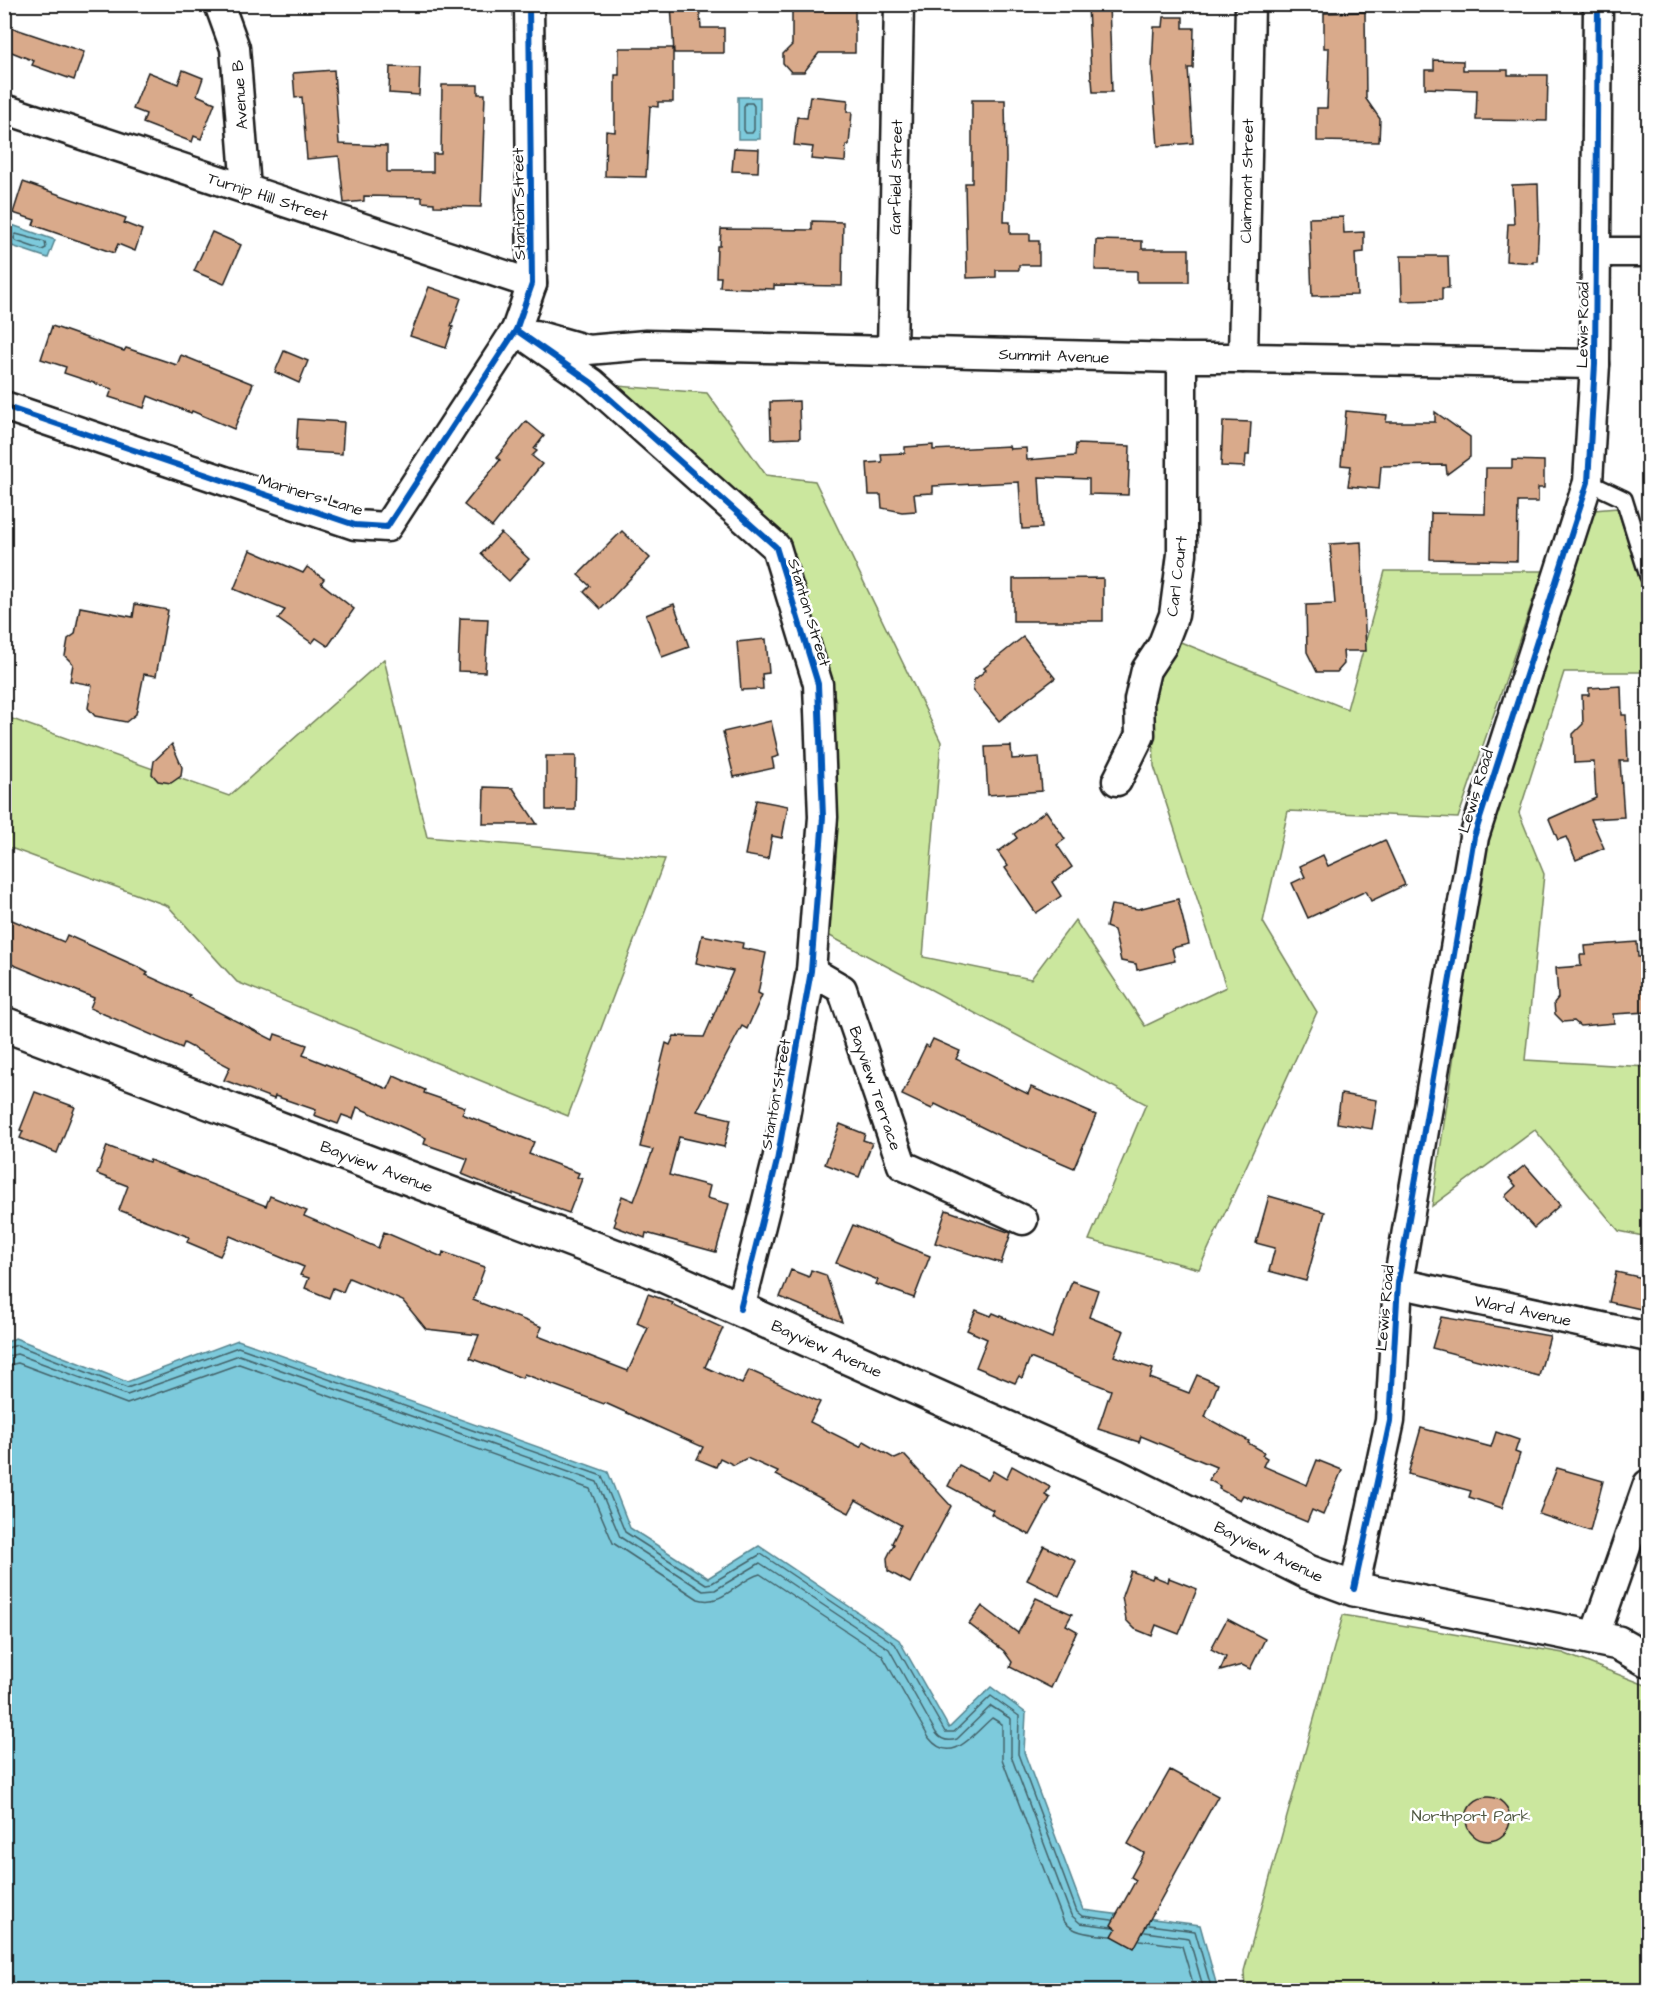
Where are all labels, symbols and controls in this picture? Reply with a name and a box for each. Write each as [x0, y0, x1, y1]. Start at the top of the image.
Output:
street label: Avenue B [227, 59, 253, 130]
street label: Clairmont Street [1235, 118, 1259, 244]
street label: Garfield Street [884, 119, 908, 235]
street label: Stanton Street [507, 147, 531, 260]
street label: Turnip Hill Street [205, 167, 331, 227]
street label: Lewis Road [1571, 282, 1595, 368]
street label: Summit Avenue [998, 343, 1110, 369]
street label: Mariners Lane [256, 469, 366, 521]
street label: Carl Court [1161, 534, 1193, 618]
street label: Stanton Street [782, 555, 836, 670]
street label: Lewis Road [1453, 747, 1499, 836]
street label: Bayview Terrace [843, 1023, 907, 1154]
street label: Stanton Street [755, 1037, 797, 1151]
street label: Bayview Avenue [317, 1135, 436, 1200]
street label: Lewis Road [1370, 1264, 1400, 1352]
street label: Ward Avenue [1472, 1290, 1574, 1332]
street label: Bayview Avenue [767, 1315, 886, 1384]
street label: Bayview Avenue [1210, 1516, 1327, 1589]
park label: Northport Park [1412, 1805, 1531, 1827]

